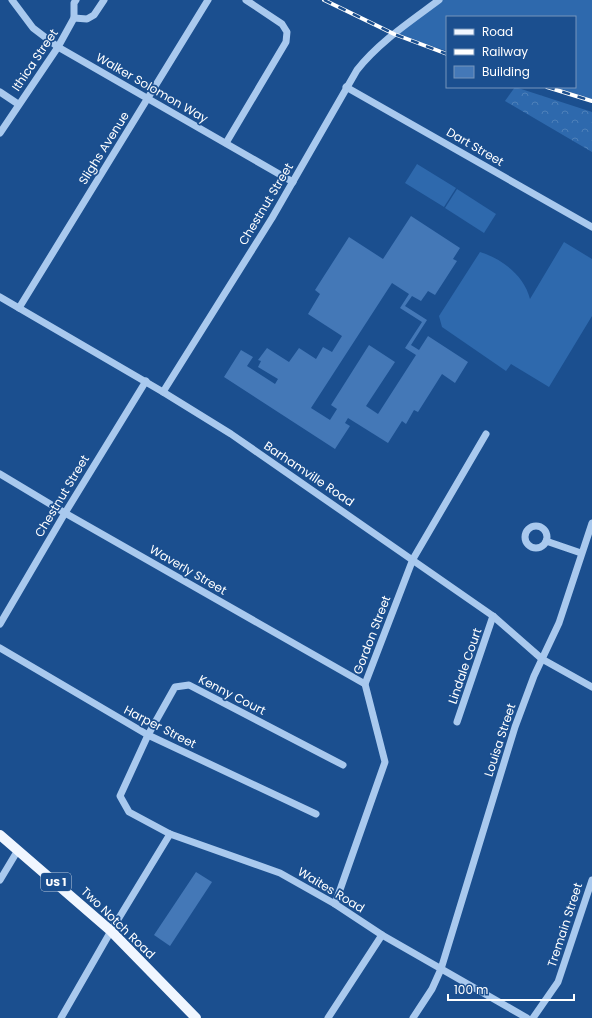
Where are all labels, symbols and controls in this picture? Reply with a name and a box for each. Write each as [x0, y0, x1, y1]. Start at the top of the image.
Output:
legend [446, 16, 576, 88]
text: Road [482, 23, 513, 40]
street label: Ithica Street [7, 25, 62, 94]
text: Railway [482, 43, 528, 60]
street label: Walker Solomon Way [93, 48, 212, 127]
text: Building [482, 63, 530, 80]
street label: Slighs Avenue [74, 108, 133, 188]
street label: Dart Street [443, 123, 507, 170]
street label: Chestnut Street [234, 159, 297, 248]
street label: Barhamville Road [261, 437, 358, 510]
street label: Chestnut Street [30, 451, 93, 540]
street label: Waverly Street [147, 541, 230, 599]
street label: Gordon Street [349, 593, 394, 677]
street label: Lindale Court [444, 626, 485, 706]
street label: Kenny Court [196, 670, 269, 719]
street label: Harper Street [121, 701, 199, 752]
street label: Louisa Street [480, 701, 519, 779]
street label: Waites Road [295, 863, 368, 916]
road number: US 1 [41, 873, 71, 891]
street label: Tremain Street [543, 880, 586, 969]
street label: Two Notch Road [78, 883, 159, 962]
scale bar [448, 976, 574, 1002]
text: 100 m [454, 981, 488, 998]

